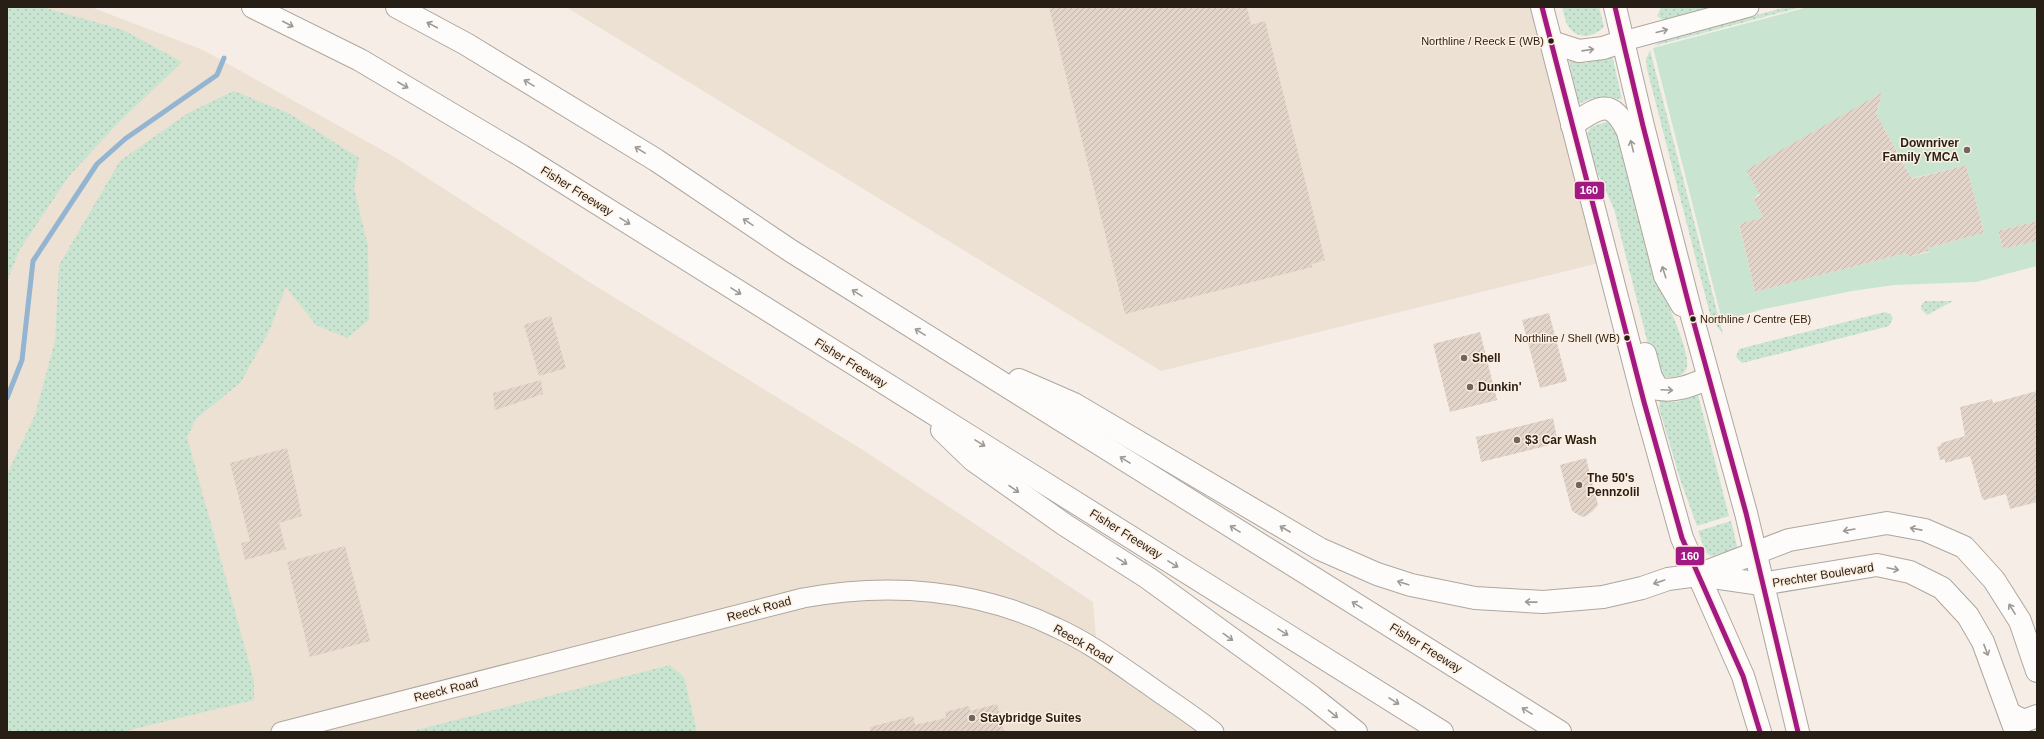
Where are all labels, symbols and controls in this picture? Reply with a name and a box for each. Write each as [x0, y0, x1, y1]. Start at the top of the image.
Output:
one-way arrow [282, 20, 294, 28]
one-way arrow [426, 21, 438, 29]
one-way arrow [1655, 27, 1668, 34]
place label: Northline / Reeck E (WB) [1421, 35, 1544, 47]
marker: Northline / Reeck E (WB) [1546, 36, 1556, 46]
one-way arrow [1581, 46, 1594, 54]
one-way arrow [523, 79, 535, 87]
one-way arrow [397, 81, 409, 89]
place label: Downriver Family YMCA [1883, 136, 1959, 164]
one-way arrow [1628, 140, 1635, 153]
marker: Downriver Family YMCA [1962, 145, 1972, 155]
one-way arrow [634, 146, 646, 154]
street label: Fisher Freeway [538, 163, 616, 219]
line badge: 160 [1574, 181, 1605, 200]
text: 160 [1580, 184, 1598, 196]
one-way arrow [620, 217, 631, 226]
one-way arrow [743, 218, 754, 226]
one-way arrow [1660, 266, 1668, 278]
one-way arrow [730, 286, 741, 295]
one-way arrow [852, 288, 863, 297]
place label: Northline / Centre (EB) [1700, 313, 1811, 325]
marker: Northline / Centre (EB) [1688, 314, 1698, 324]
one-way arrow [914, 327, 926, 335]
place label: Northline / Shell (WB) [1514, 332, 1620, 344]
marker: Northline / Shell (WB) [1622, 333, 1632, 343]
street label: Fisher Freeway [812, 335, 890, 391]
place label: Shell [1472, 351, 1501, 365]
marker: Shell [1459, 353, 1469, 363]
place label: Dunkin' [1478, 380, 1522, 394]
marker: Dunkin' [1465, 382, 1475, 392]
one-way arrow [1660, 386, 1673, 393]
place label: $3 Car Wash [1525, 433, 1597, 447]
marker: $3 Car Wash [1512, 435, 1522, 445]
one-way arrow [974, 439, 985, 447]
one-way arrow [1119, 455, 1131, 463]
place label: The 50's Pennzolil [1587, 471, 1640, 499]
marker: The 50's Pennzolil [1574, 480, 1584, 490]
one-way arrow [1009, 485, 1020, 493]
street label: Fisher Freeway [1087, 506, 1165, 562]
one-way arrow [1229, 524, 1241, 532]
one-way arrow [1910, 524, 1923, 532]
one-way arrow [1279, 525, 1291, 533]
one-way arrow [1843, 526, 1856, 534]
line badge: 160 [1675, 546, 1705, 566]
text: 160 [1681, 550, 1699, 562]
one-way arrow [1116, 558, 1128, 566]
one-way arrow [1167, 560, 1179, 568]
street label: Prechter Boulevard [1771, 560, 1875, 590]
one-way arrow [1886, 565, 1899, 573]
one-way arrow [1397, 579, 1410, 586]
one-way arrow [1653, 579, 1666, 586]
street label: Reeck Road [725, 594, 793, 624]
one-way arrow [1525, 598, 1538, 606]
one-way arrow [1352, 601, 1363, 609]
one-way arrow [2008, 603, 2016, 615]
street label: Fisher Freeway [1387, 620, 1465, 676]
street label: Reeck Road [1051, 621, 1115, 667]
one-way arrow [1277, 629, 1289, 637]
one-way arrow [1223, 632, 1234, 641]
one-way arrow [1982, 644, 1990, 656]
street label: Reeck Road [412, 675, 480, 705]
one-way arrow [1388, 697, 1399, 706]
one-way arrow [1521, 707, 1533, 715]
one-way arrow [1328, 709, 1339, 718]
place label: Staybridge Suites [980, 711, 1082, 725]
marker: Staybridge Suites [967, 713, 977, 723]

